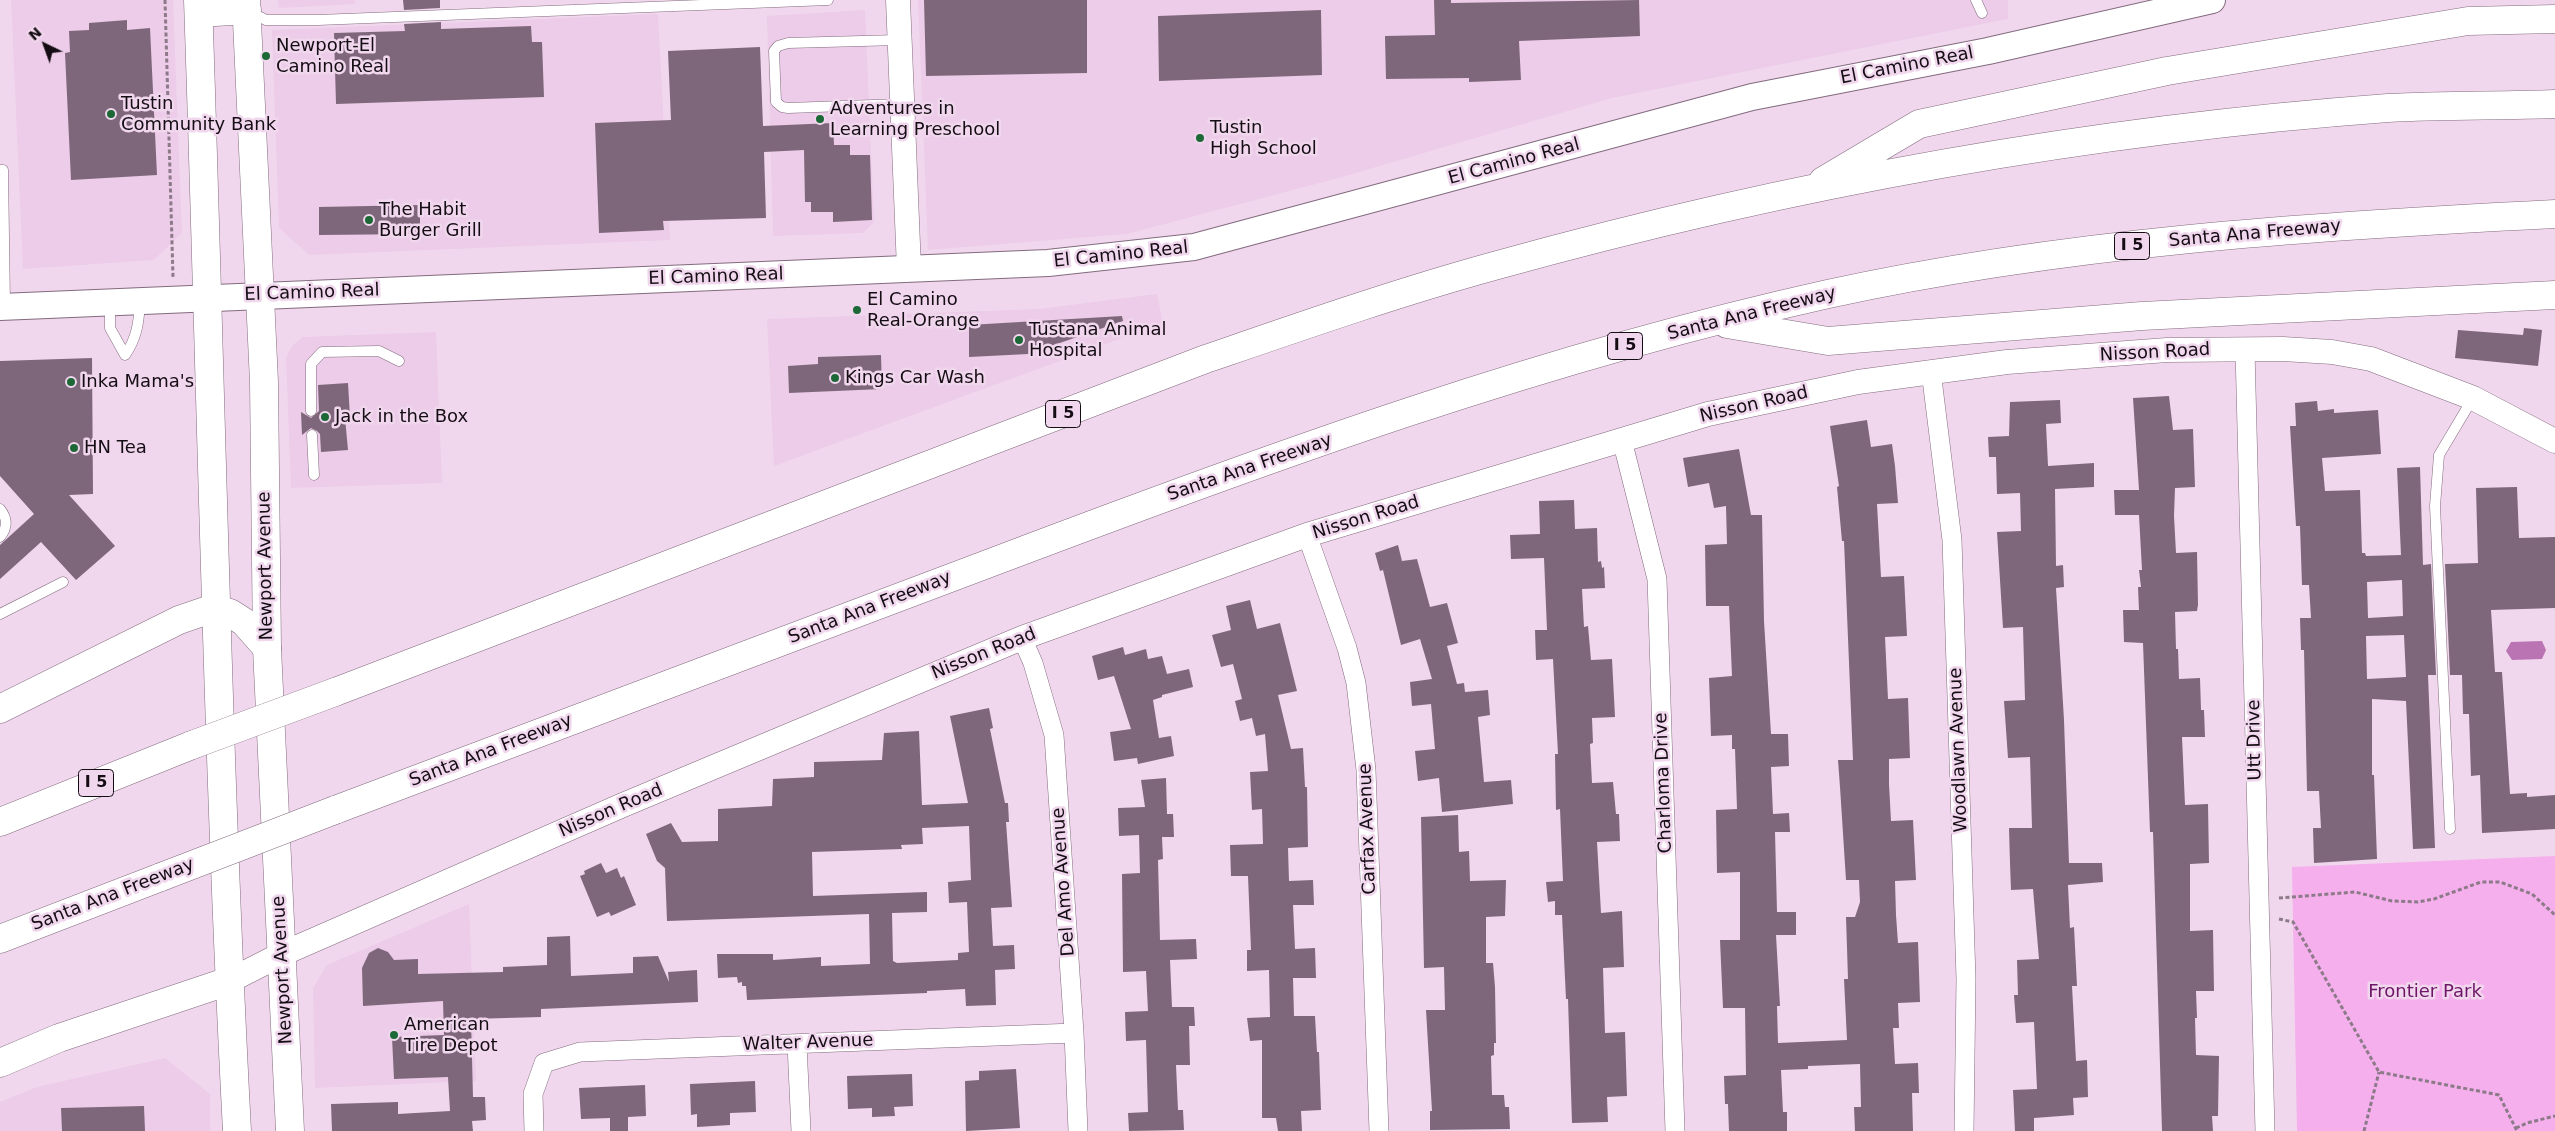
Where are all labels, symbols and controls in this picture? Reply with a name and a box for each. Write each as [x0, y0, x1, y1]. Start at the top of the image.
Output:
north arrow [20, 20, 70, 70]
text: N [25, 24, 45, 44]
place label: Newport-El Camino Real [276, 35, 389, 78]
street label: El Camino Real [1839, 43, 1975, 89]
marker: Newport-El Camino Real [260, 50, 272, 62]
place label: Tustin Community Bank [121, 93, 276, 136]
place label: Adventures in Learning Preschool [830, 98, 1000, 140]
marker: Tustin Community Bank [105, 108, 117, 120]
marker: Adventures in Learning Preschool [814, 113, 826, 125]
place label: Tustin High School [1210, 117, 1317, 160]
marker: Tustin High School [1194, 132, 1206, 144]
street label: El Camino Real [1446, 134, 1582, 190]
place label: The Habit Burger Grill [379, 199, 482, 242]
marker: The Habit Burger Grill [363, 214, 375, 226]
street label: Santa Ana Freeway [2168, 216, 2342, 252]
road number: I 5 [2114, 232, 2150, 260]
street label: El Camino Real [1053, 237, 1189, 273]
street label: El Camino Real [648, 264, 784, 290]
street label: El Camino Real [244, 280, 380, 306]
street label: Santa Ana Freeway [1666, 283, 1838, 345]
place label: El Camino Real-Orange [867, 289, 979, 332]
marker: El Camino Real-Orange [851, 304, 863, 316]
place label: Tustana Animal Hospital [1029, 319, 1167, 362]
road number: I 5 [1608, 332, 1642, 360]
marker: Tustana Animal Hospital [1013, 334, 1025, 346]
street label: Nisson Road [2099, 339, 2211, 367]
place label: Kings Car Wash [845, 367, 985, 389]
place label: Inka Mama's [81, 371, 194, 393]
marker: Kings Car Wash [829, 372, 841, 384]
marker: Inka Mama's [65, 376, 77, 388]
street label: Nisson Road [1698, 382, 1810, 428]
road number: I 5 [1046, 400, 1080, 428]
place label: Jack in the Box [335, 406, 468, 428]
marker: Jack in the Box [319, 411, 331, 423]
street label: Santa Ana Freeway [1165, 430, 1335, 506]
place label: HN Tea [84, 437, 147, 459]
marker: HN Tea [68, 442, 80, 454]
street label: Newport Avenue [254, 491, 278, 641]
street label: Nisson Road [1310, 492, 1422, 544]
street label: Santa Ana Freeway [785, 567, 955, 649]
street label: Nisson Road [929, 623, 1039, 685]
street label: Woodlawn Avenue [1945, 667, 1973, 833]
street label: Utt Drive [2243, 699, 2267, 781]
street label: Santa Ana Freeway [406, 710, 576, 792]
street label: Charloma Drive [1651, 712, 1677, 854]
street label: Carfax Avenue [1355, 763, 1381, 895]
road number: I 5 [78, 770, 114, 796]
street label: Nisson Road [556, 779, 666, 843]
street label: Del Amo Avenue [1048, 807, 1080, 957]
street label: Santa Ana Freeway [28, 854, 198, 936]
street label: Newport Avenue [268, 895, 298, 1045]
park label: Frontier Park [2368, 981, 2482, 1003]
place label: American Tire Depot [404, 1014, 498, 1056]
marker: American Tire Depot [388, 1029, 400, 1041]
street label: Walter Avenue [742, 1030, 874, 1056]

